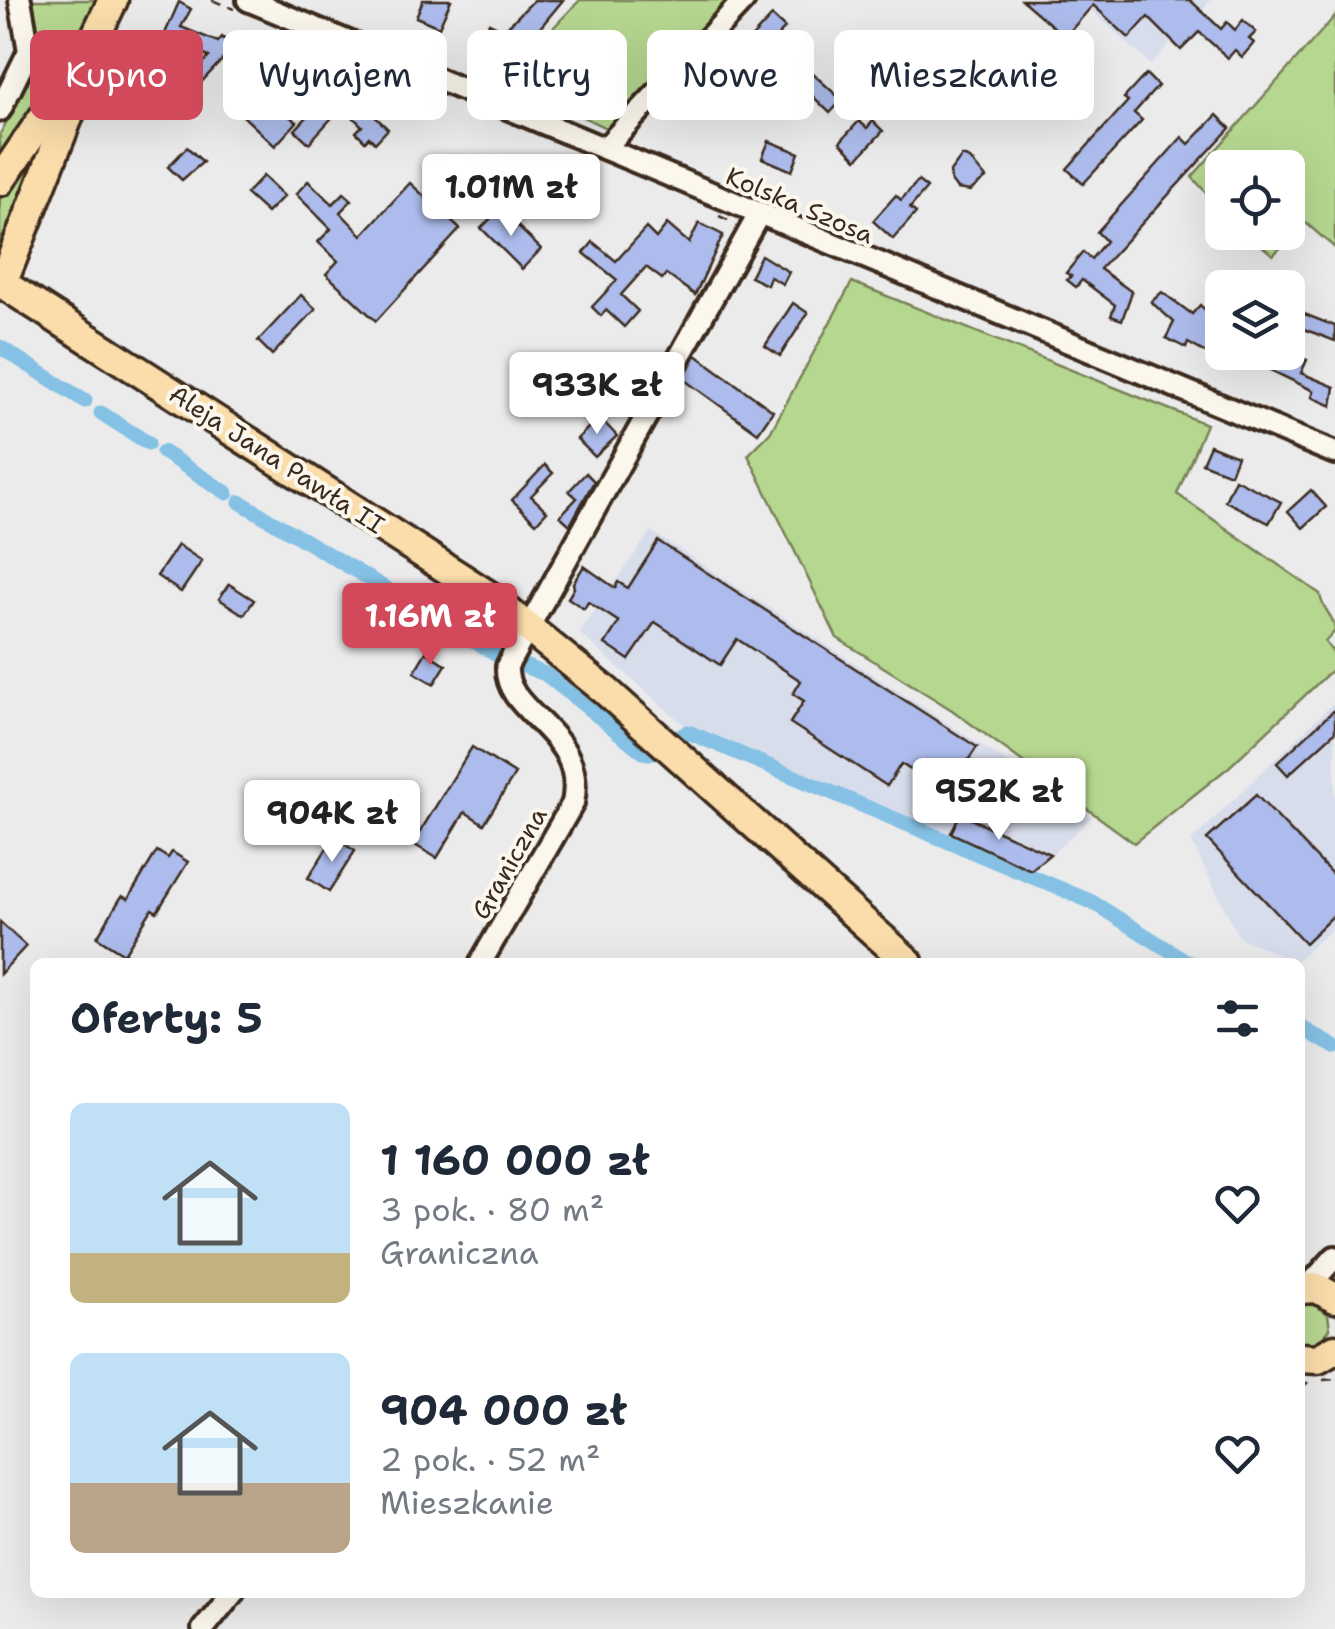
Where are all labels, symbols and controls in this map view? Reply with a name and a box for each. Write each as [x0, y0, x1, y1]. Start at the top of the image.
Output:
chip: Kupno [30, 30, 203, 120]
chip: Wynajem [223, 30, 447, 120]
chip: Filtry [467, 30, 627, 120]
chip: Nowe [647, 30, 814, 120]
chip: Mieszkanie [834, 30, 1094, 120]
map controls [1205, 150, 1305, 370]
button: locate [1205, 150, 1305, 250]
pin: 1.01M zł [408, 154, 614, 239]
street label: Kolska Szosa [721, 159, 879, 252]
text: 1.01M zł [444, 165, 578, 208]
button: layers [1205, 270, 1305, 370]
pin: 933K zł [505, 352, 689, 437]
text: 933K zł [531, 363, 663, 406]
street label: Aleja Jana Pawła II [163, 377, 391, 541]
pin: 1.16M zł [327, 583, 533, 668]
text: 1.16M zł [364, 594, 496, 637]
pin: 952K zł [907, 758, 1091, 843]
text: 952K zł [935, 769, 1063, 812]
pin: 904K zł [240, 780, 424, 865]
text: 904K zł [266, 791, 398, 834]
street label: Graniczna [463, 800, 555, 925]
text: Oferty: 5 [70, 990, 263, 1046]
icon: filters [1210, 991, 1265, 1046]
text: 1 160 000 zł [380, 1132, 650, 1188]
icon: home [150, 1143, 270, 1263]
icon: heart [1210, 1176, 1265, 1231]
text: 3 pok. · 80 m² [380, 1188, 604, 1231]
text: Graniczna [380, 1231, 539, 1274]
text: 904 000 zł [380, 1382, 627, 1438]
icon: home [150, 1393, 270, 1513]
icon: heart [1210, 1426, 1265, 1481]
text: 2 pok. · 52 m² [380, 1438, 601, 1481]
text: Mieszkanie [380, 1481, 554, 1524]

